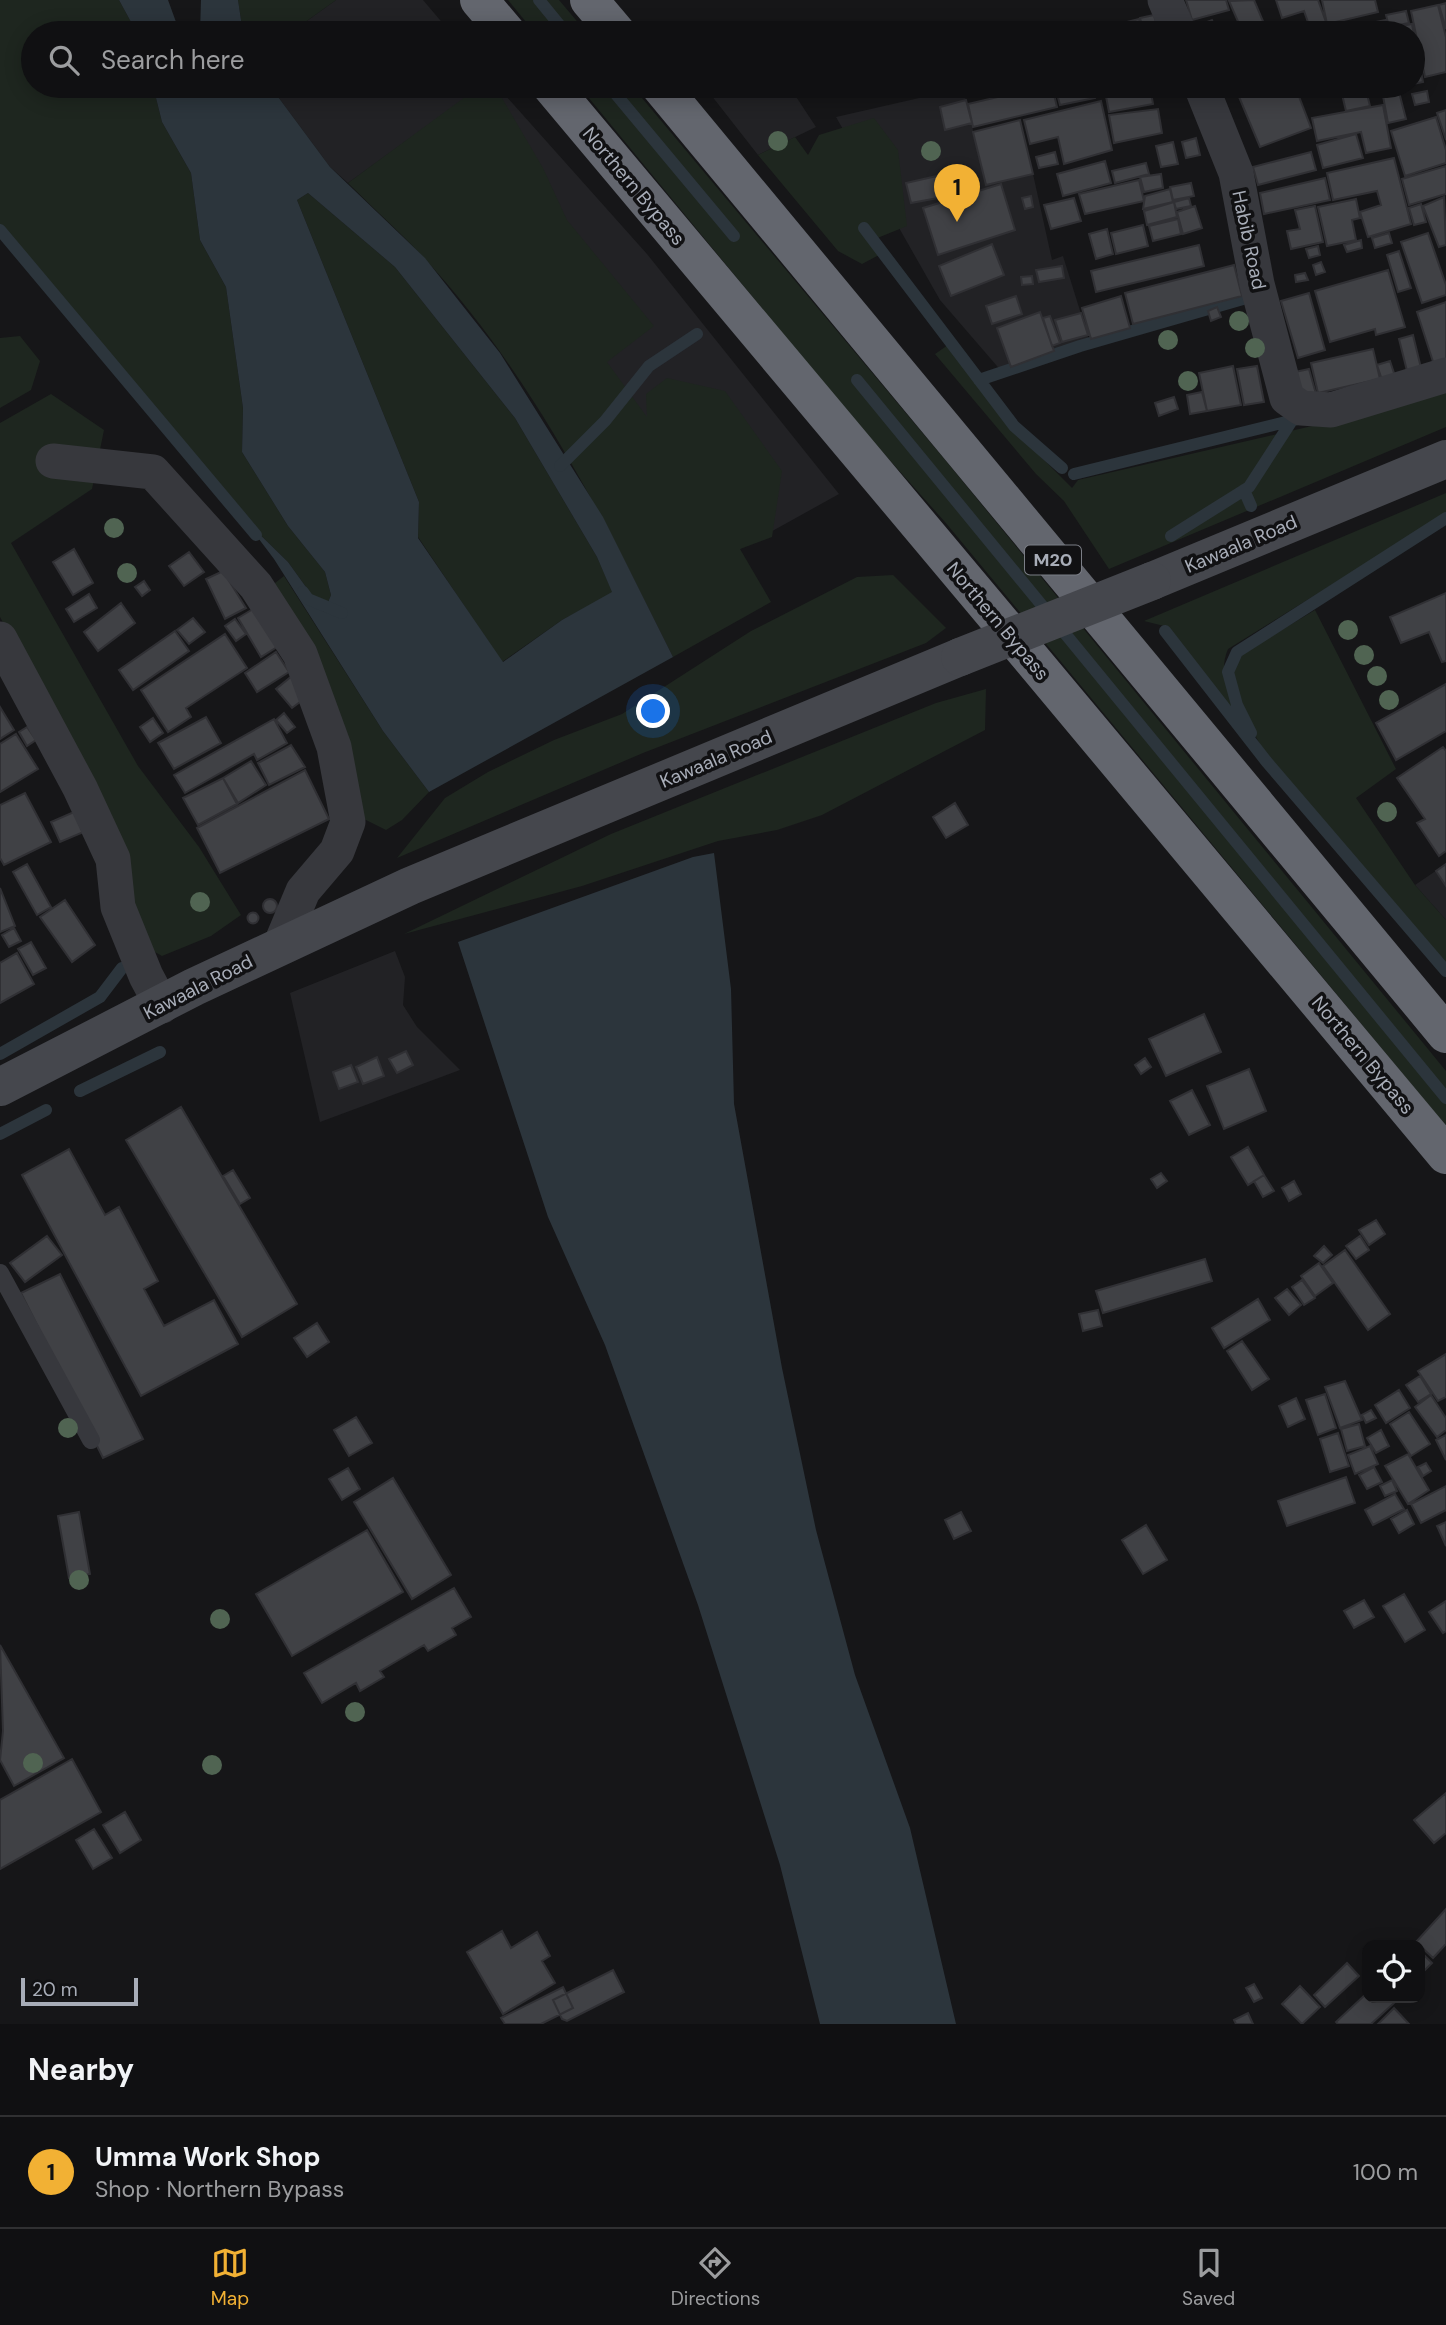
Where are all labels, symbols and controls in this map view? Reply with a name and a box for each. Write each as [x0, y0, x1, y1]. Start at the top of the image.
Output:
search box [21, 21, 1425, 98]
icon: search [45, 41, 83, 79]
text: Search here [101, 43, 244, 77]
street label: Northern Bypass [577, 122, 691, 250]
pin: 1 [934, 164, 980, 222]
street label: Habib Road [1226, 188, 1272, 292]
street label: Kawaala Road [1181, 509, 1301, 579]
road number: M20 [1025, 546, 1081, 574]
street label: Northern Bypass [941, 557, 1055, 685]
your location [636, 694, 670, 728]
street label: Kawaala Road [656, 724, 776, 794]
street label: Kawaala Road [139, 949, 257, 1025]
street label: Northern Bypass [1306, 991, 1420, 1119]
map controls [1362, 1940, 1425, 2003]
button: locate [1362, 1940, 1425, 2003]
scale bar [21, 1975, 138, 2007]
text: 20 m [32, 1977, 78, 2002]
text: Nearby [28, 2050, 134, 2089]
text: Umma Work Shop [95, 2140, 320, 2174]
text: 1 [47, 2157, 55, 2187]
text: 100 m [1353, 2157, 1418, 2187]
text: Shop · Northern Bypass [95, 2174, 344, 2204]
tab: Map [211, 2244, 249, 2311]
tab: Directions [671, 2244, 760, 2311]
tab: Saved [1182, 2244, 1235, 2311]

